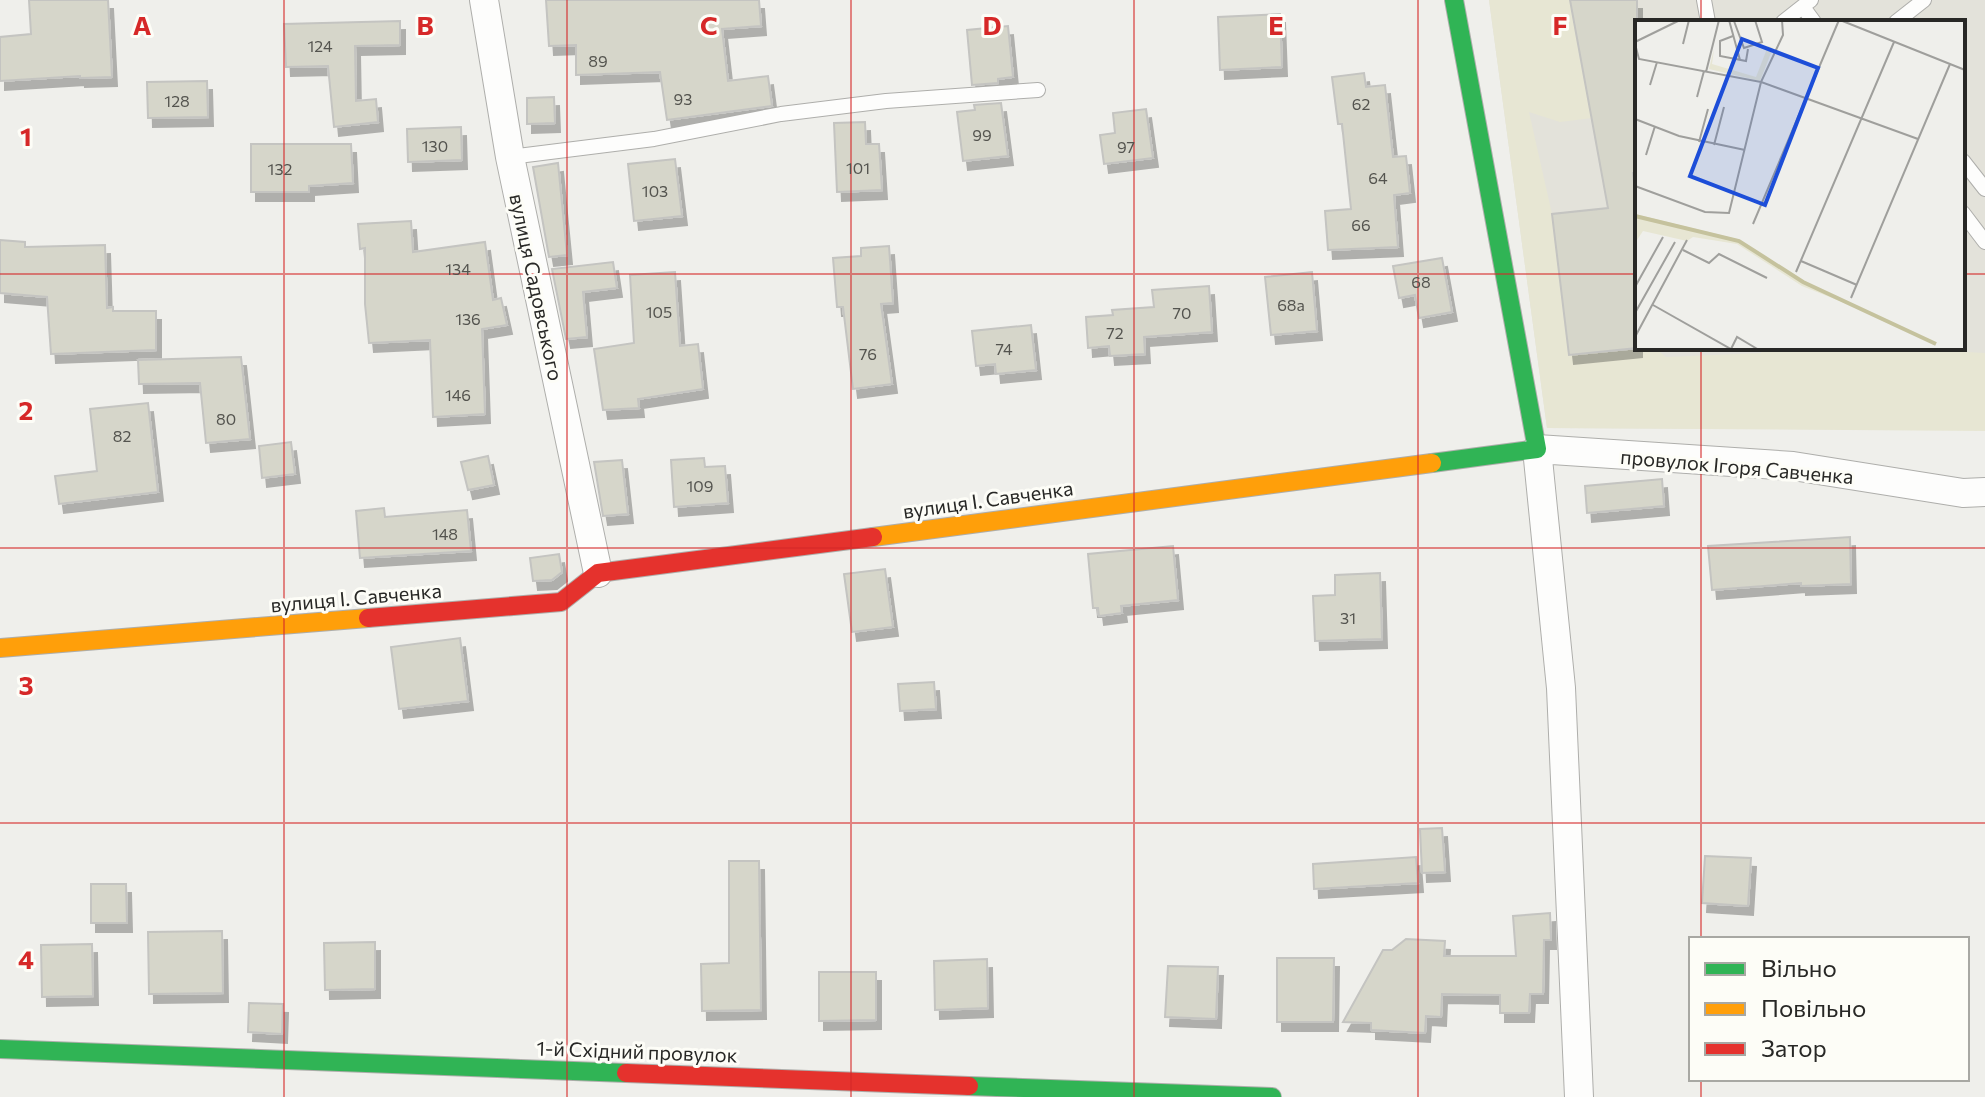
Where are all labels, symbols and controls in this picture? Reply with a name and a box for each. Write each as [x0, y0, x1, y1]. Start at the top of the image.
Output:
text: A [133, 9, 152, 40]
text: B [416, 9, 434, 40]
text: C [700, 9, 718, 40]
text: D [982, 9, 1002, 40]
text: E [1268, 9, 1284, 40]
text: F [1552, 9, 1568, 40]
inset map [1635, 20, 1965, 350]
house number: 124 [307, 36, 333, 55]
house number: 89 [588, 51, 608, 70]
house number: 93 [674, 89, 692, 108]
house number: 128 [164, 91, 190, 110]
house number: 62 [1352, 94, 1370, 113]
text: 1 [20, 120, 32, 151]
house number: 99 [972, 125, 992, 144]
house number: 130 [422, 136, 448, 155]
house number: 97 [1117, 137, 1135, 156]
house number: 101 [846, 158, 870, 177]
house number: 132 [268, 159, 293, 178]
house number: 64 [1368, 168, 1388, 187]
house number: 103 [642, 181, 668, 200]
street label: вулиця Садовського [505, 191, 569, 383]
house number: 66 [1351, 215, 1371, 234]
house number: 134 [445, 259, 471, 278]
house number: 68 [1411, 272, 1431, 291]
house number: 68а [1277, 295, 1305, 314]
house number: 105 [646, 302, 672, 321]
house number: 70 [1173, 303, 1191, 322]
house number: 136 [455, 309, 481, 328]
house number: 72 [1106, 323, 1124, 342]
house number: 74 [995, 339, 1013, 358]
house number: 76 [859, 344, 877, 363]
house number: 146 [445, 385, 471, 404]
text: 2 [19, 394, 33, 425]
house number: 80 [216, 409, 236, 428]
house number: 82 [113, 426, 131, 445]
street label: провулок Ігоря Савченка [1619, 444, 1855, 488]
street label: вулиця І. Савченка [901, 475, 1075, 523]
house number: 109 [687, 476, 714, 495]
house number: 148 [432, 524, 458, 543]
street label: вулиця І. Савченка [269, 578, 443, 616]
house number: 31 [1340, 608, 1356, 627]
text: 3 [18, 669, 34, 700]
legend [1689, 937, 1969, 1081]
text: 4 [18, 943, 34, 974]
text: Вільно [1761, 953, 1837, 982]
text: Повільно [1761, 993, 1866, 1022]
text: Затор [1761, 1033, 1827, 1062]
street label: 1-й Східний провулок [536, 1035, 738, 1067]

